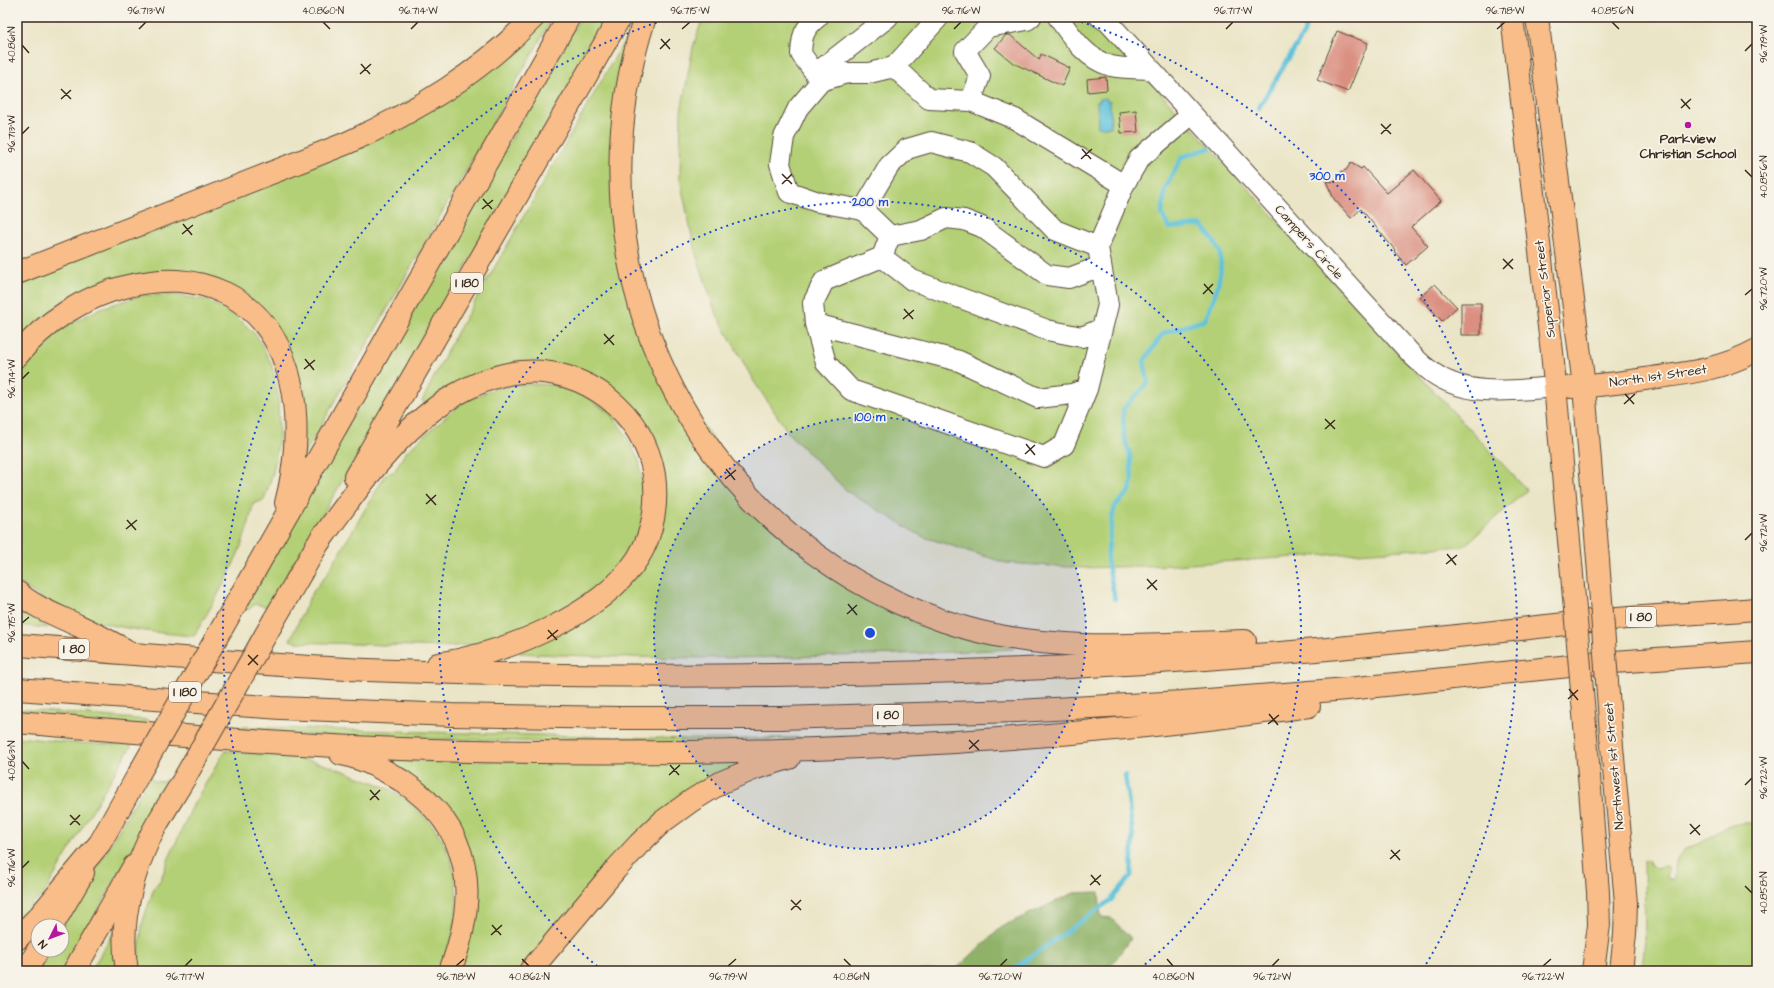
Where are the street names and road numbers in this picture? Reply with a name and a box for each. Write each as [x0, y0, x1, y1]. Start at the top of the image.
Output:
street label: Campers Circle [1271, 201, 1347, 283]
street label: Superior Street [1530, 238, 1560, 339]
road number: I 180 [451, 273, 483, 293]
street label: North 1st Street [1608, 360, 1709, 392]
road number: I 80 [1626, 607, 1656, 627]
road number: I 80 [59, 639, 89, 659]
road number: I 180 [169, 682, 201, 702]
street label: Northwest 1st Street [1599, 701, 1629, 830]
road number: I 80 [873, 705, 903, 725]

